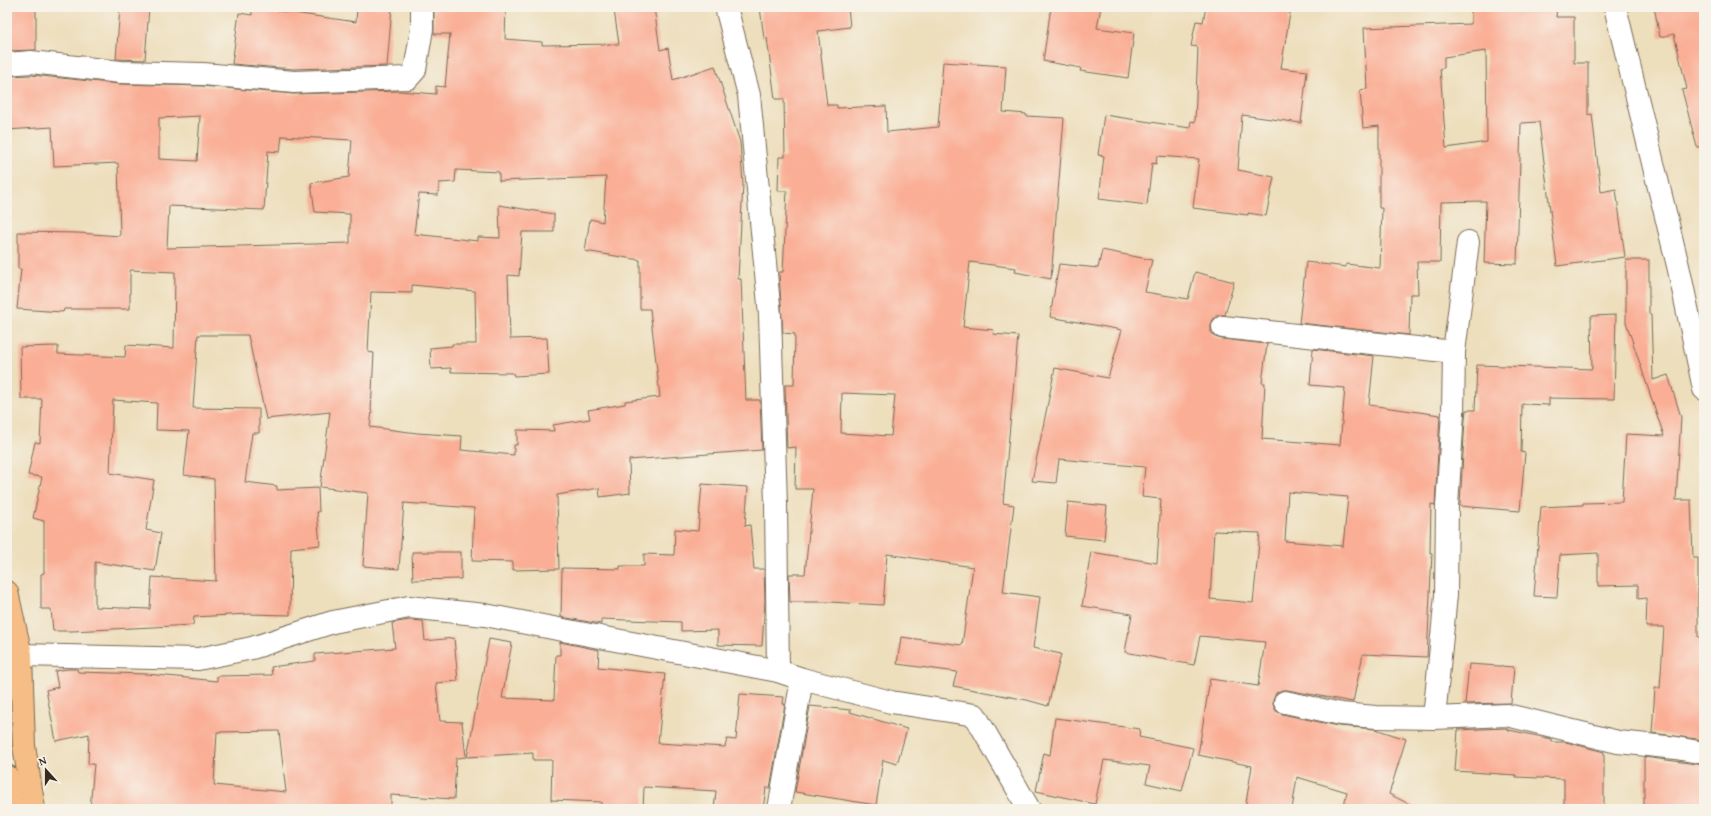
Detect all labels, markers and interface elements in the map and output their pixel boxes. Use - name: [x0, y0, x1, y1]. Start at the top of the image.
- north arrow: [26, 750, 66, 790]
- text: N: [36, 752, 49, 769]

